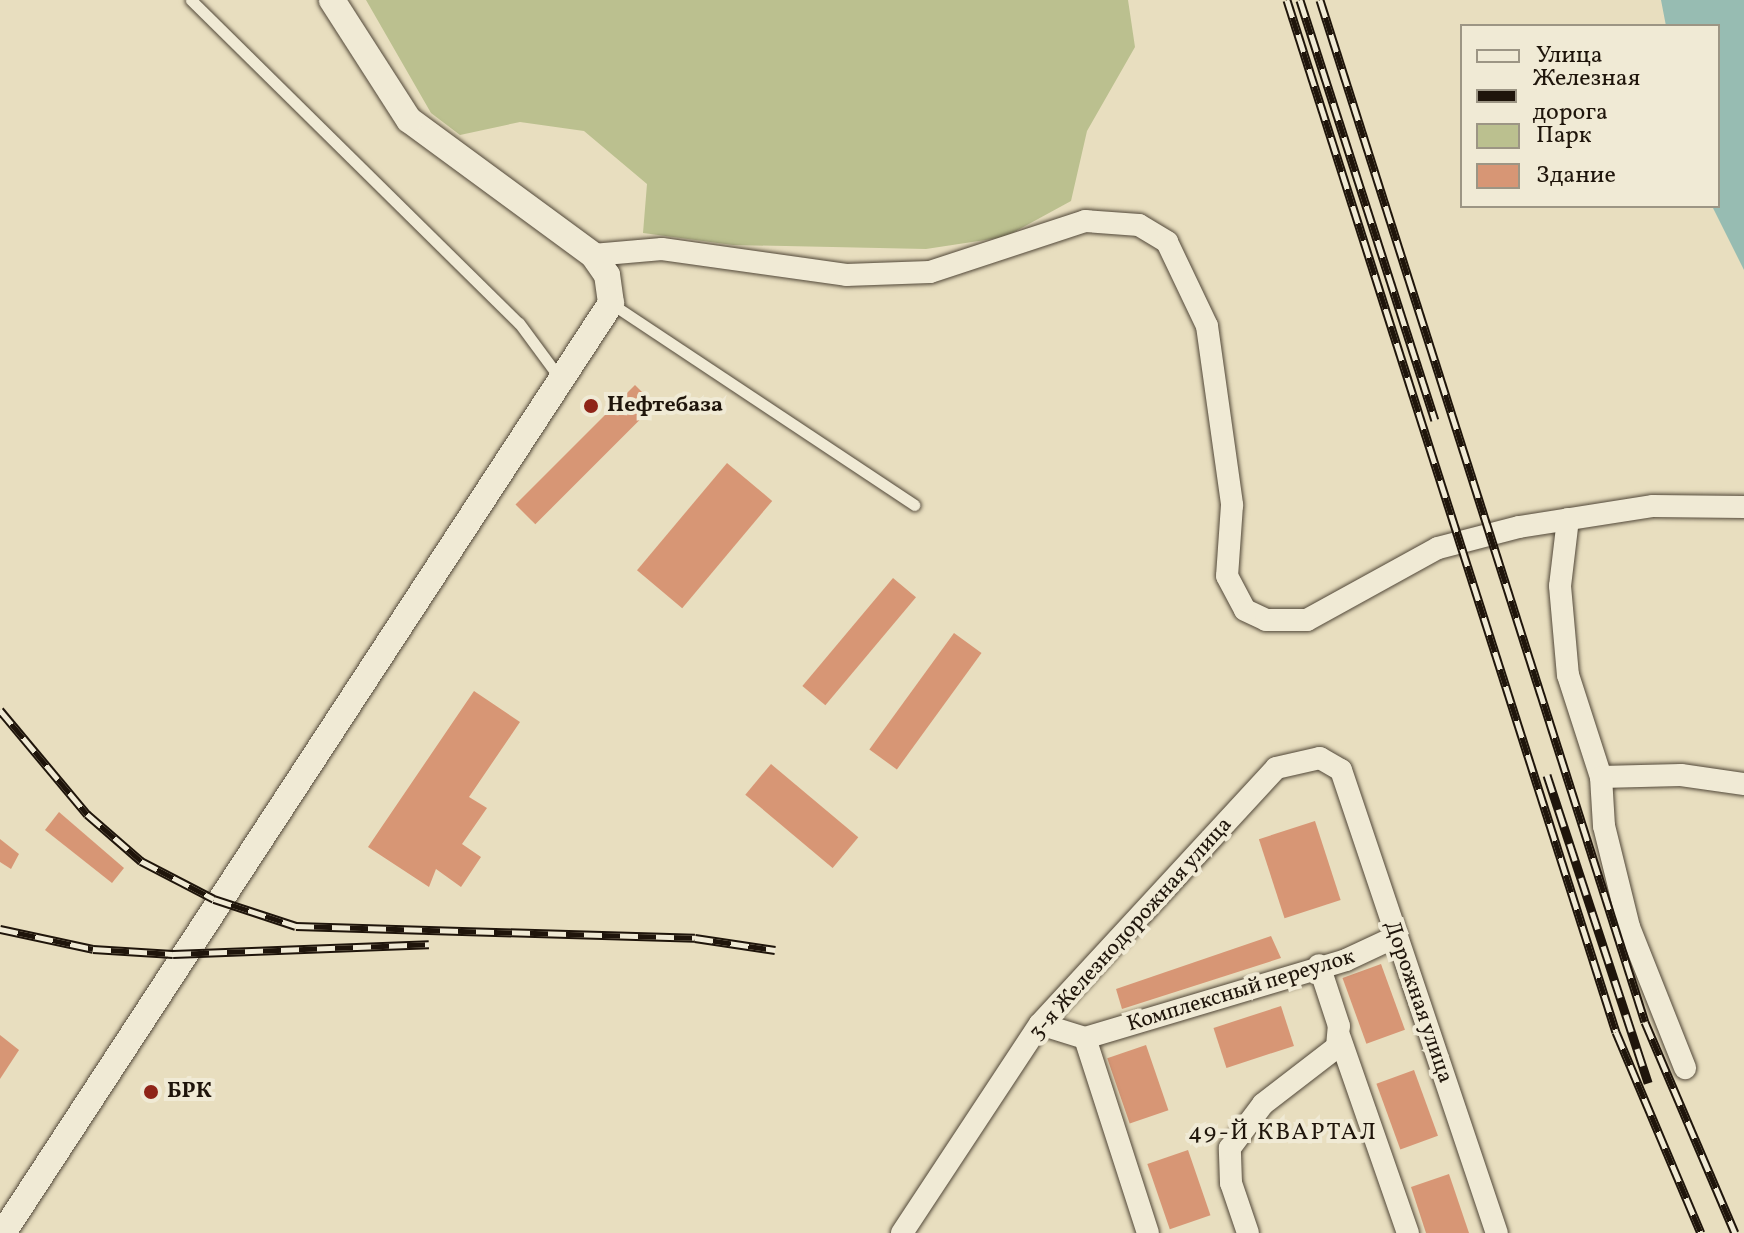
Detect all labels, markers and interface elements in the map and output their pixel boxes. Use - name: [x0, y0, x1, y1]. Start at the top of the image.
- legend: [1460, 24, 1720, 208]
- text: Улица: [1536, 39, 1603, 73]
- text: Железная дорога: [1533, 62, 1640, 130]
- text: Парк: [1536, 119, 1592, 153]
- text: Здание: [1536, 159, 1616, 193]
- place label: Нефтебаза: [607, 393, 723, 419]
- marker: Нефтебаза: [582, 397, 600, 415]
- street label: 3-я Железнодорожная улица: [1024, 812, 1238, 1046]
- street label: Дорожная улица: [1378, 917, 1458, 1087]
- street label: Комплексный переулок: [1124, 944, 1358, 1038]
- place label: БРК: [167, 1079, 212, 1105]
- marker: БРК: [142, 1083, 160, 1101]
- district label: 49-Й КВАРТАЛ: [1188, 1120, 1378, 1148]

